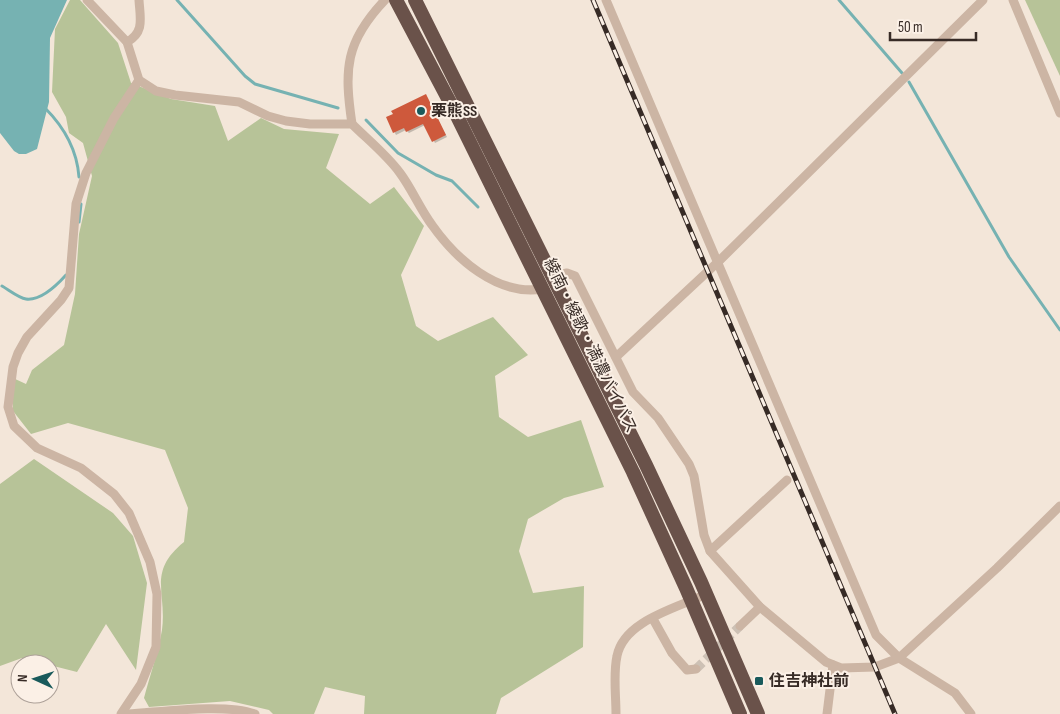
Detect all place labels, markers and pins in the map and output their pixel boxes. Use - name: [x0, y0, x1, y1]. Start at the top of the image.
- place label: 栗熊SS: [431, 101, 477, 121]
- marker: 栗熊SS: [415, 105, 427, 117]
- place label: 住吉神社前: [768, 671, 849, 691]
- marker: 住吉神社前: [753, 675, 765, 687]

